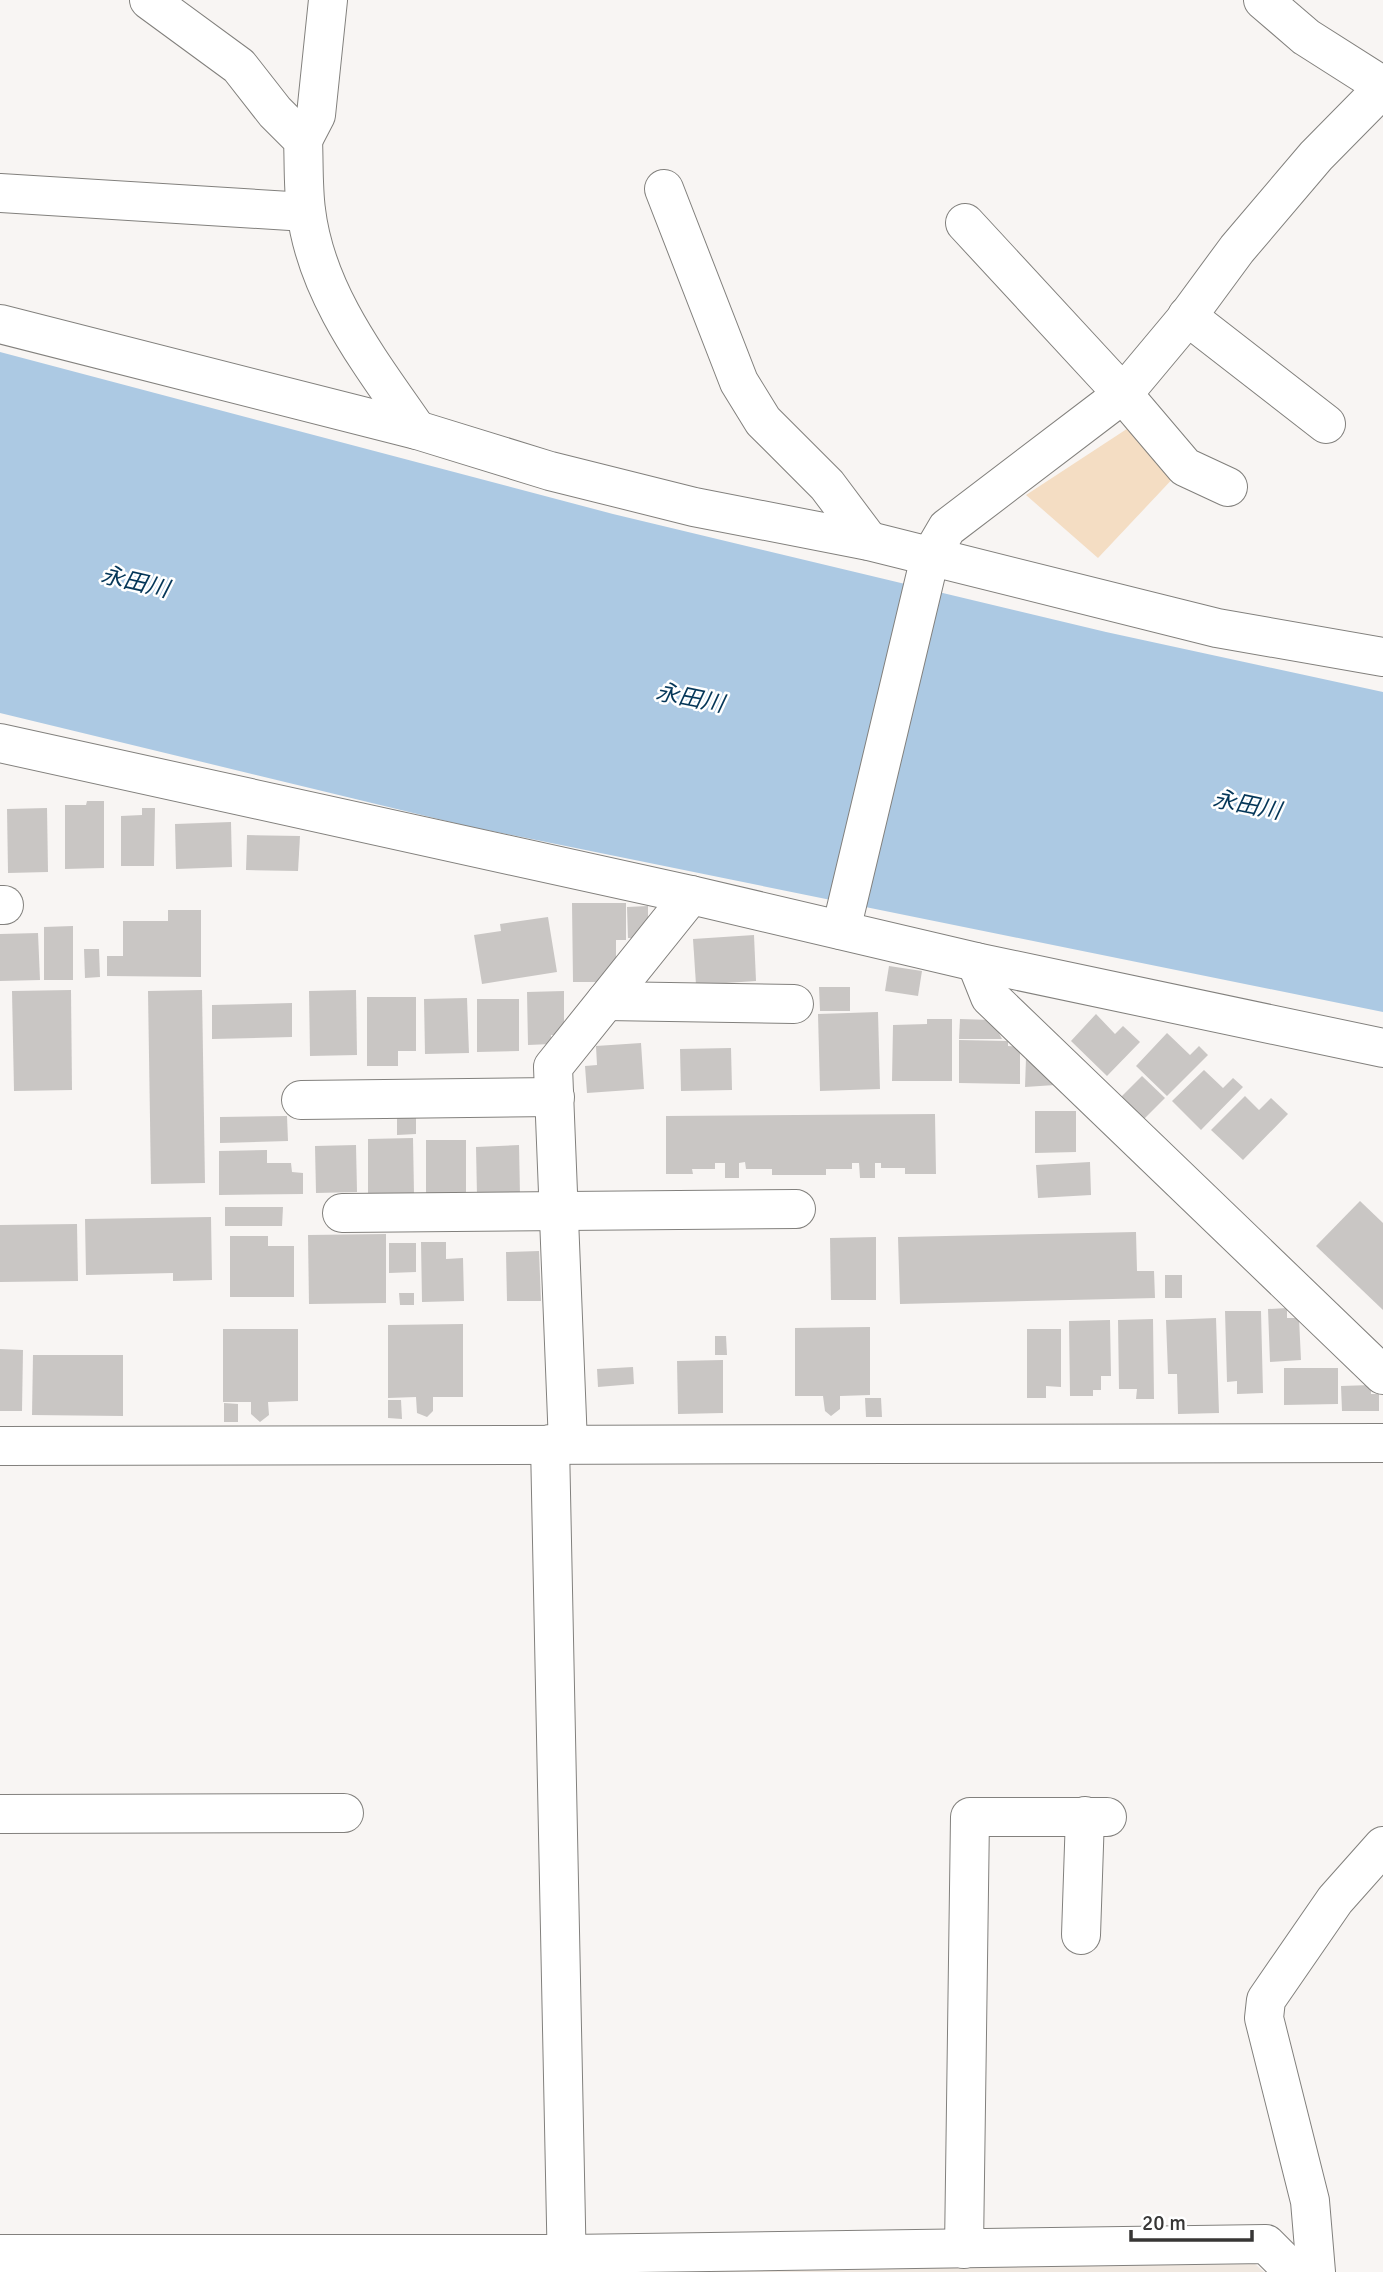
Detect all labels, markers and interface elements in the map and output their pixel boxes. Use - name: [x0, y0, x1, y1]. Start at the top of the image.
- water label: 永田川: [98, 560, 175, 605]
- water label: 永田川: [653, 677, 730, 719]
- water label: 永田川: [1210, 784, 1287, 826]
- scale bar: [1131, 2198, 1252, 2242]
- text: 20 m: [1142, 2210, 1186, 2236]

